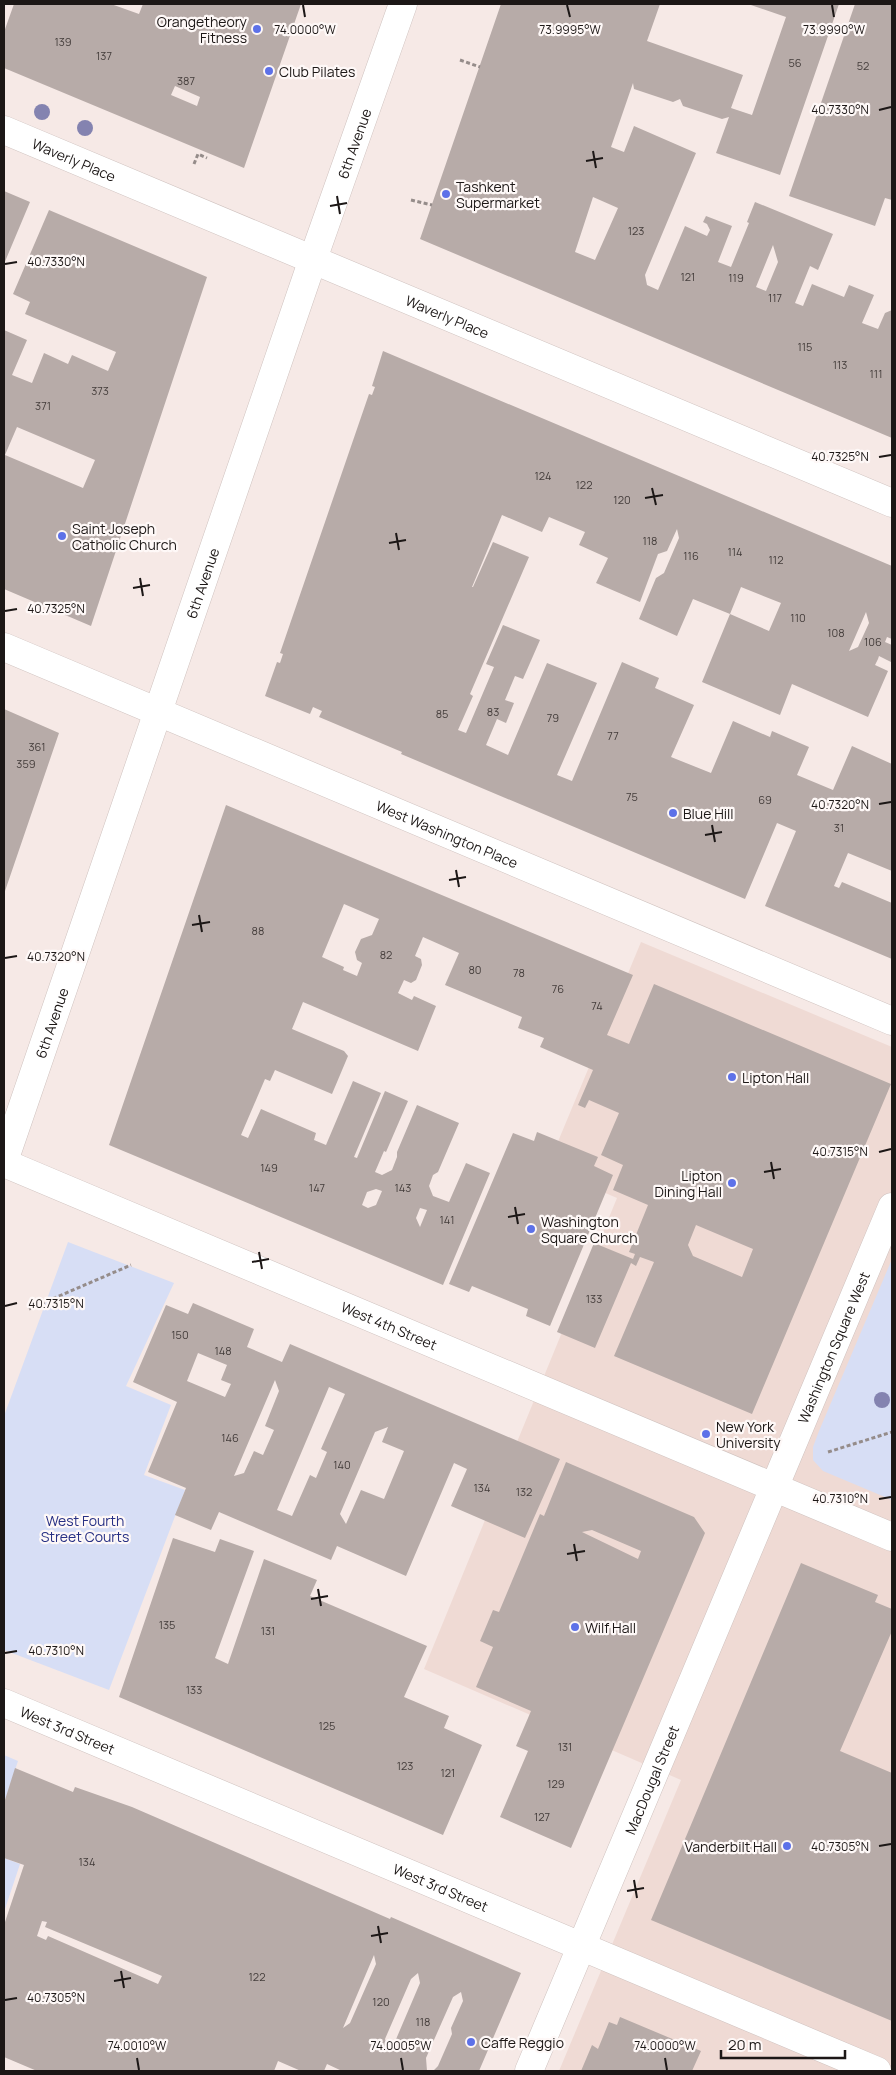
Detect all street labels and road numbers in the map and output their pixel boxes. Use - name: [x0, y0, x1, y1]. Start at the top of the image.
- street label: 6th Avenue: [333, 106, 375, 181]
- street label: Waverly Place: [29, 133, 119, 185]
- street label: Waverly Place: [403, 290, 492, 342]
- street label: 6th Avenue: [181, 545, 223, 621]
- street label: West Washington Place: [374, 795, 521, 872]
- street label: 6th Avenue: [30, 985, 72, 1061]
- street label: Washington Square West: [793, 1268, 874, 1426]
- street label: West 4th Street: [338, 1297, 440, 1354]
- street label: West 3rd Street: [17, 1701, 118, 1758]
- street label: MacDougal Street: [620, 1722, 683, 1837]
- street label: West 3rd Street: [390, 1859, 491, 1916]

